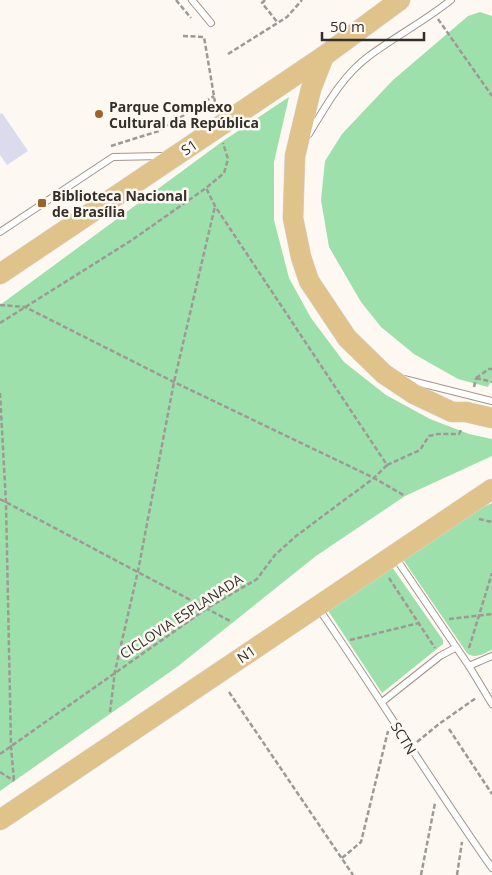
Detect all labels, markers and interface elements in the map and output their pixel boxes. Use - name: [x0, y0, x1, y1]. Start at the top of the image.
- scale bar: [322, 10, 424, 42]
- text: 50 m: [330, 16, 365, 36]
- place label: Parque Complexo Cultural da República: [109, 97, 259, 132]
- marker: Parque Complexo Cultural da República: [93, 108, 105, 120]
- street label: S1: [177, 135, 201, 159]
- place label: Biblioteca Nacional de Brasília: [52, 186, 187, 221]
- marker: Biblioteca Nacional de Brasília: [36, 197, 48, 209]
- street label: CICLOVIA ESPLANADA: [116, 569, 246, 663]
- street label: N1: [233, 641, 259, 667]
- street label: SCTN: [387, 718, 421, 758]

